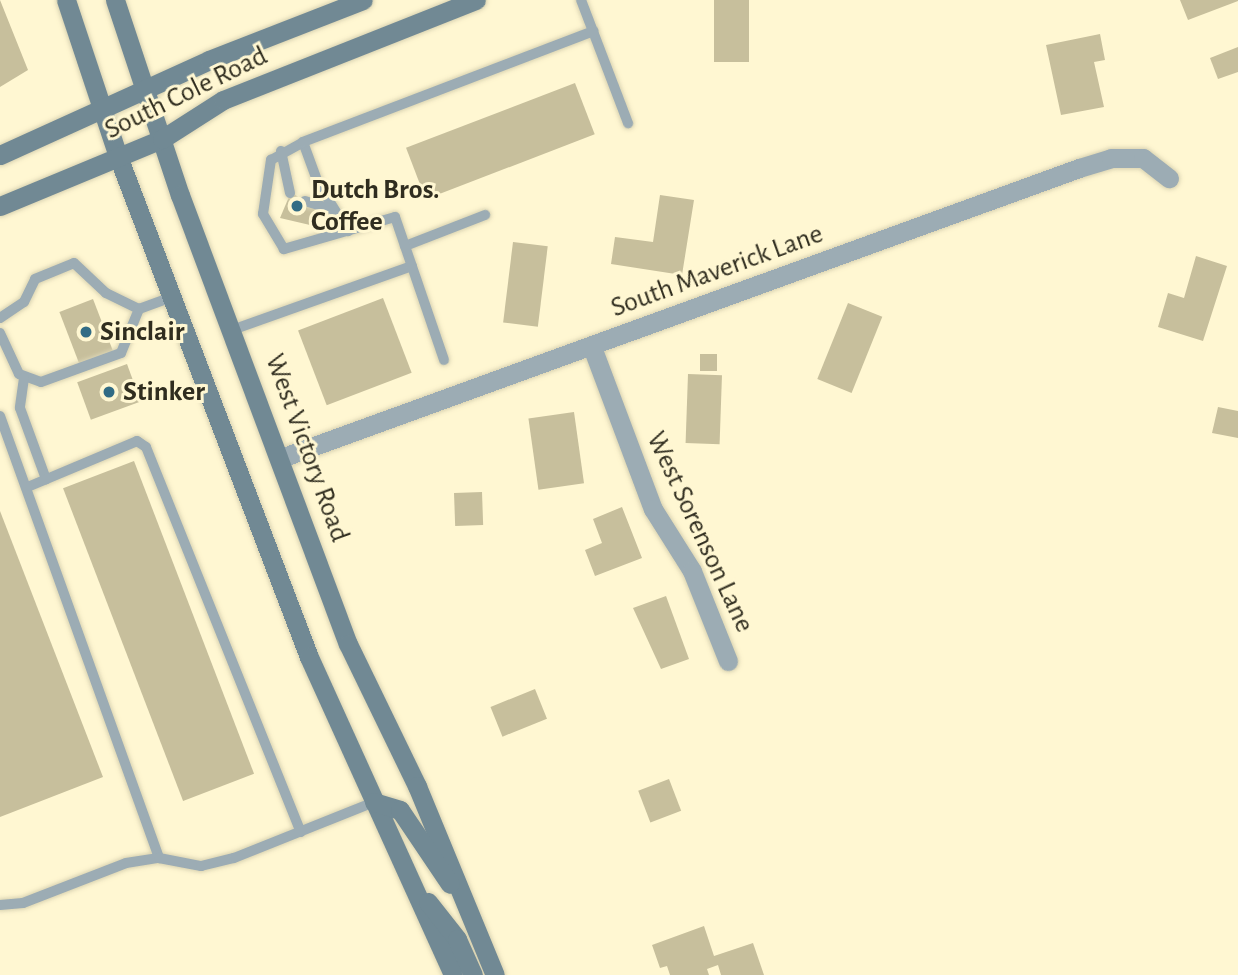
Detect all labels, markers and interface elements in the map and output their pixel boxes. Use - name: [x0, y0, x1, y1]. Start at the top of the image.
- street label: South Cole Road: [99, 39, 273, 147]
- place label: Dutch Bros. Coffee: [311, 173, 439, 239]
- marker: Dutch Bros. Coffee: [289, 198, 305, 214]
- street label: South Maverick Lane: [606, 217, 828, 325]
- place label: Sinclair: [100, 315, 185, 349]
- marker: Sinclair: [78, 324, 94, 340]
- street label: West Victory Road: [257, 349, 357, 547]
- place label: Stinker: [123, 375, 205, 409]
- marker: Stinker: [101, 384, 117, 400]
- street label: West Sorenson Lane: [639, 426, 761, 638]

